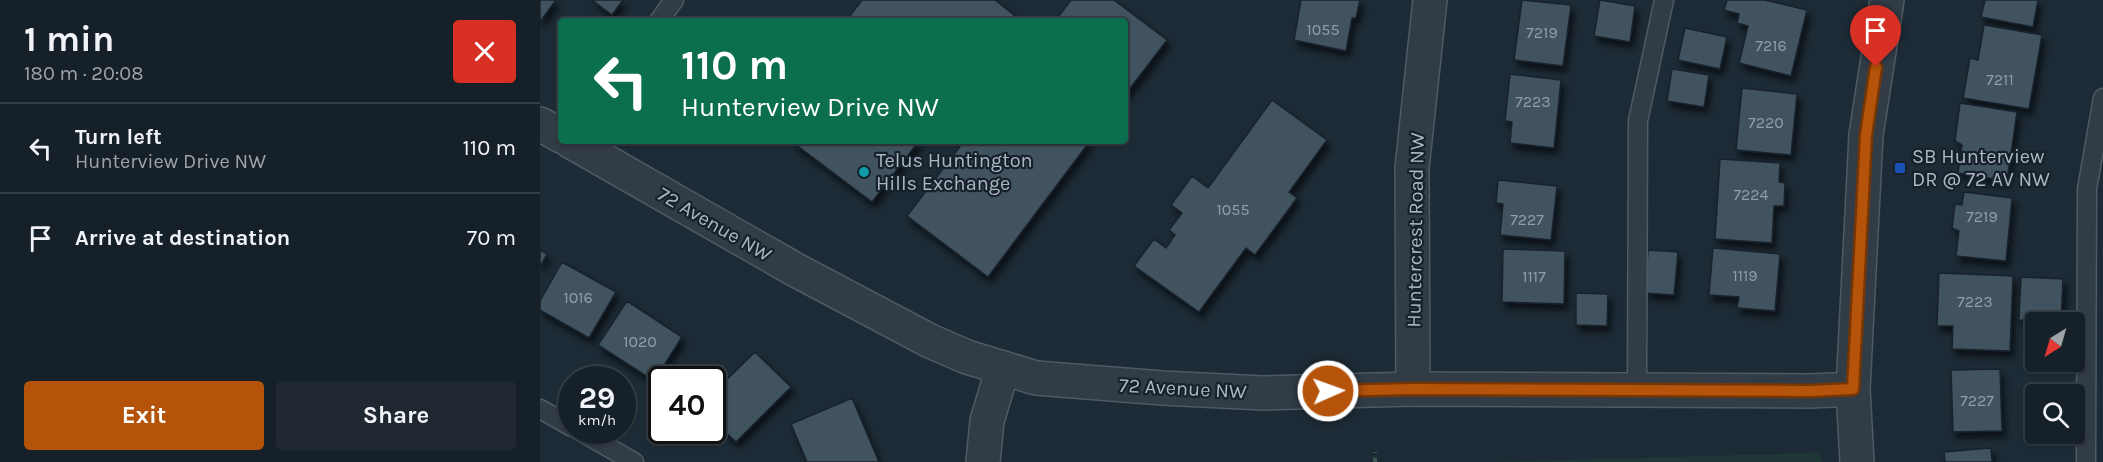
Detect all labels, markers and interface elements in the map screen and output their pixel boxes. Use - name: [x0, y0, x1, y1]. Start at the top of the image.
- pin: [1850, 5, 1901, 67]
- icon: arrive: [1859, 14, 1892, 47]
- text: 1 min: [24, 18, 114, 60]
- button: close: [453, 20, 516, 83]
- house number: 1055: [1307, 20, 1339, 39]
- house number: 7219: [1526, 23, 1558, 42]
- house number: 7216: [1755, 36, 1787, 55]
- text: 110 m: [681, 40, 788, 90]
- icon: left: [582, 42, 660, 120]
- text: 180 m · 20:08: [24, 62, 144, 85]
- house number: 7211: [1986, 70, 2014, 89]
- text: Hunterview Drive NW: [681, 91, 939, 123]
- house number: 7223: [1515, 92, 1551, 111]
- house number: 7220: [1748, 113, 1784, 132]
- text: Turn left: [75, 124, 162, 150]
- icon: left: [24, 132, 57, 165]
- street label: Huntercrest Road NW: [1402, 132, 1429, 328]
- text: 110 m: [463, 135, 516, 161]
- place label: SB Hunterview DR @ 72 AV NW: [1912, 145, 2050, 191]
- place label: Telus Huntington Hills Exchange: [876, 149, 1033, 195]
- text: Hunterview Drive NW: [75, 150, 266, 173]
- marker: SB Hunterview DR @ 72 AV NW: [1893, 161, 1907, 175]
- marker: Telus Huntington Hills Exchange: [857, 165, 871, 179]
- street label: 72 Avenue NW: [654, 183, 776, 266]
- house number: 7224: [1734, 185, 1769, 204]
- house number: 1055: [1217, 200, 1249, 219]
- house number: 7219: [1966, 207, 1998, 226]
- house number: 7227: [1510, 210, 1544, 229]
- icon: arrive: [24, 222, 57, 255]
- text: Arrive at destination: [75, 225, 290, 251]
- text: 70 m: [467, 225, 516, 251]
- house number: 1119: [1732, 266, 1758, 285]
- house number: 1117: [1522, 267, 1546, 286]
- house number: 1016: [563, 288, 593, 307]
- house number: 7223: [1957, 292, 1993, 311]
- north arrow: [2025, 312, 2085, 372]
- map controls: [2025, 312, 2085, 444]
- house number: 1020: [623, 332, 657, 351]
- position arrow: [1296, 359, 1360, 423]
- speed limit sign: 40: [648, 366, 726, 444]
- street label: 72 Avenue NW: [1119, 374, 1248, 403]
- text: 29: [579, 380, 615, 416]
- button: Exit: [24, 381, 264, 450]
- button: Share: [276, 381, 516, 450]
- button: search: [2025, 384, 2085, 444]
- house number: 7227: [1960, 391, 1994, 410]
- text: km/h: [578, 411, 616, 429]

